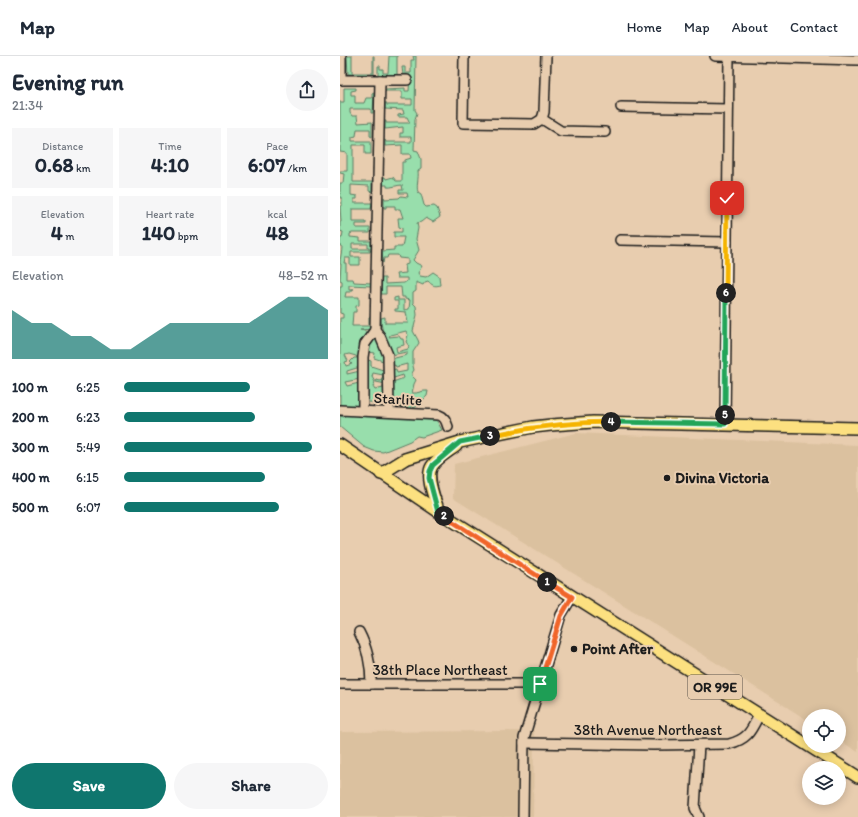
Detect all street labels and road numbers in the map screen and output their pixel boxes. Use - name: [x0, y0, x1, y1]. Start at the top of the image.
- street label: Starlite: [373, 389, 423, 409]
- street label: 38th Place Northeast: [372, 661, 508, 679]
- road number: OR 99E: [688, 675, 742, 699]
- street label: 38th Avenue Northeast: [574, 721, 723, 739]

